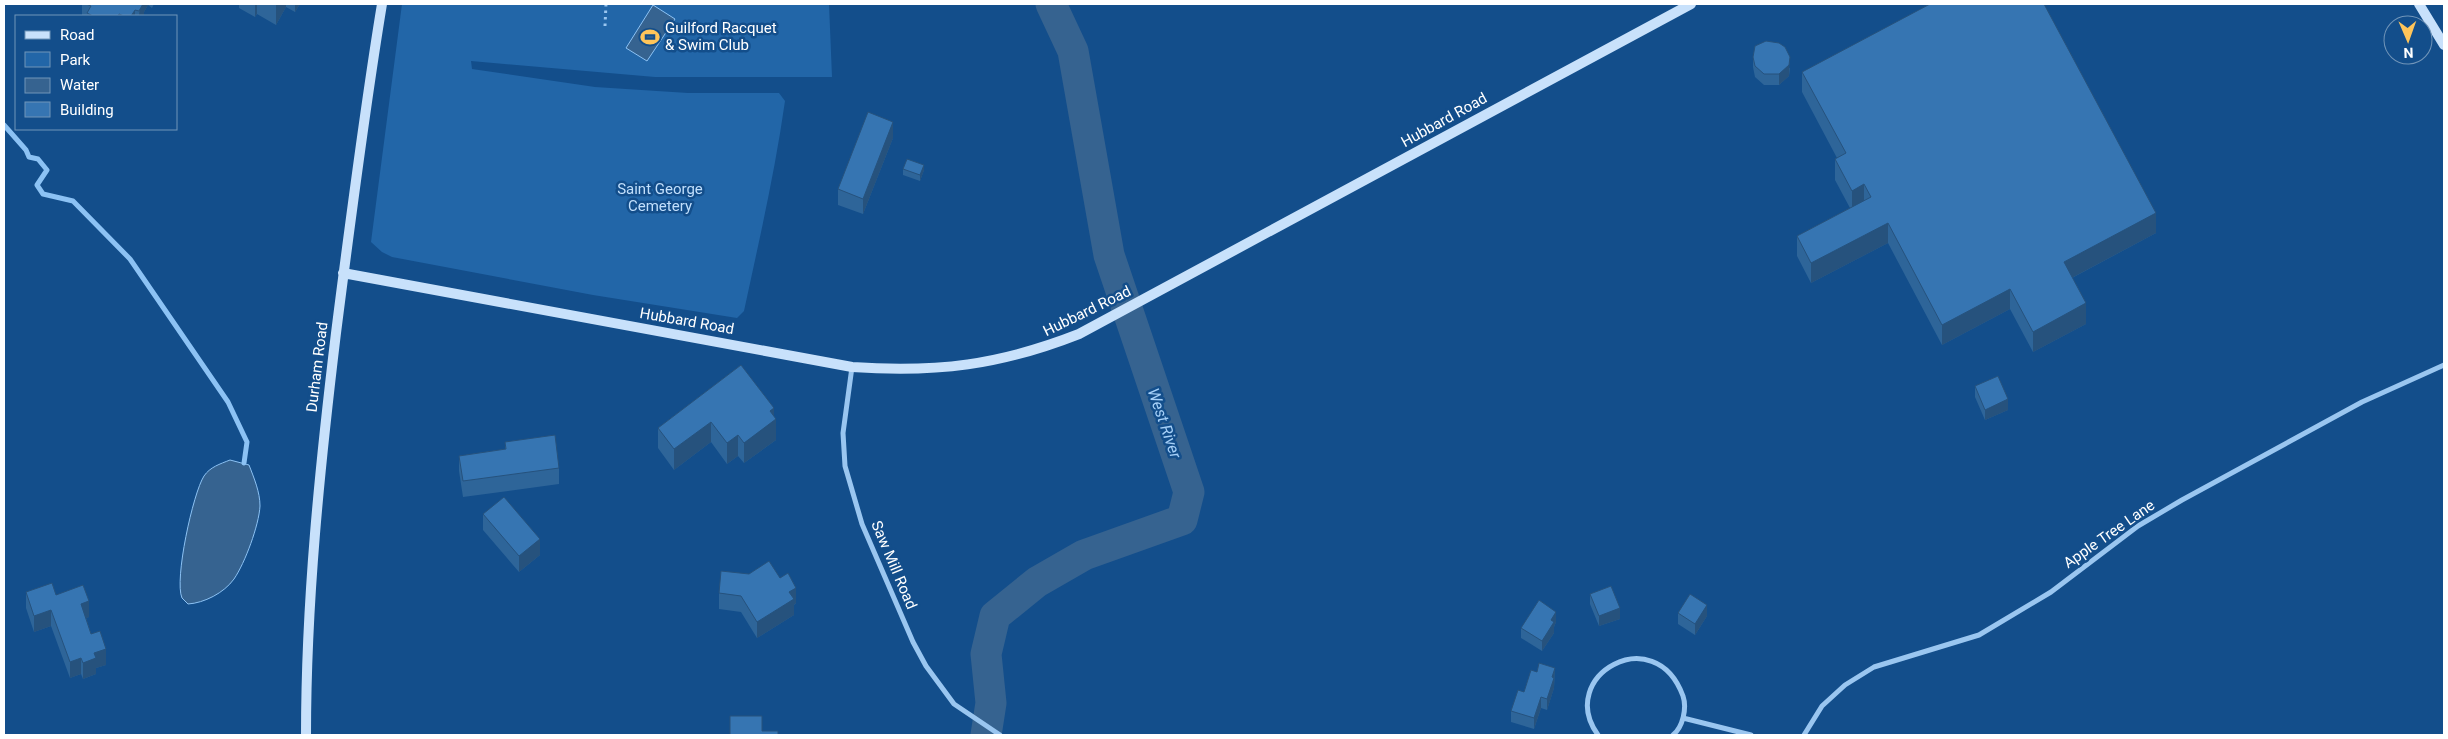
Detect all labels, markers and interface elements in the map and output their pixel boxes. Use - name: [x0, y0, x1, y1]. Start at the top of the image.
- legend: [15, 15, 178, 130]
- north arrow: [2383, 15, 2433, 65]
- place label: Guilford Racquet & Swim Club: [665, 19, 777, 54]
- text: Road: [60, 26, 94, 44]
- sports icon: Guilford Racquet & Swim Club: [639, 26, 661, 48]
- text: N: [2403, 45, 2414, 61]
- text: Park: [60, 51, 91, 69]
- text: Water: [60, 76, 99, 94]
- street label: Hubbard Road: [1398, 89, 1490, 151]
- text: Building: [60, 101, 114, 119]
- park label: Saint George Cemetery: [617, 180, 703, 215]
- street label: Hubbard Road: [1040, 282, 1134, 340]
- street label: Hubbard Road: [638, 304, 736, 338]
- street label: Durham Road: [303, 321, 331, 413]
- water label: West River: [1144, 386, 1186, 461]
- street label: Apple Tree Lane: [2060, 496, 2158, 572]
- street label: Saw Mill Road: [867, 518, 921, 612]

